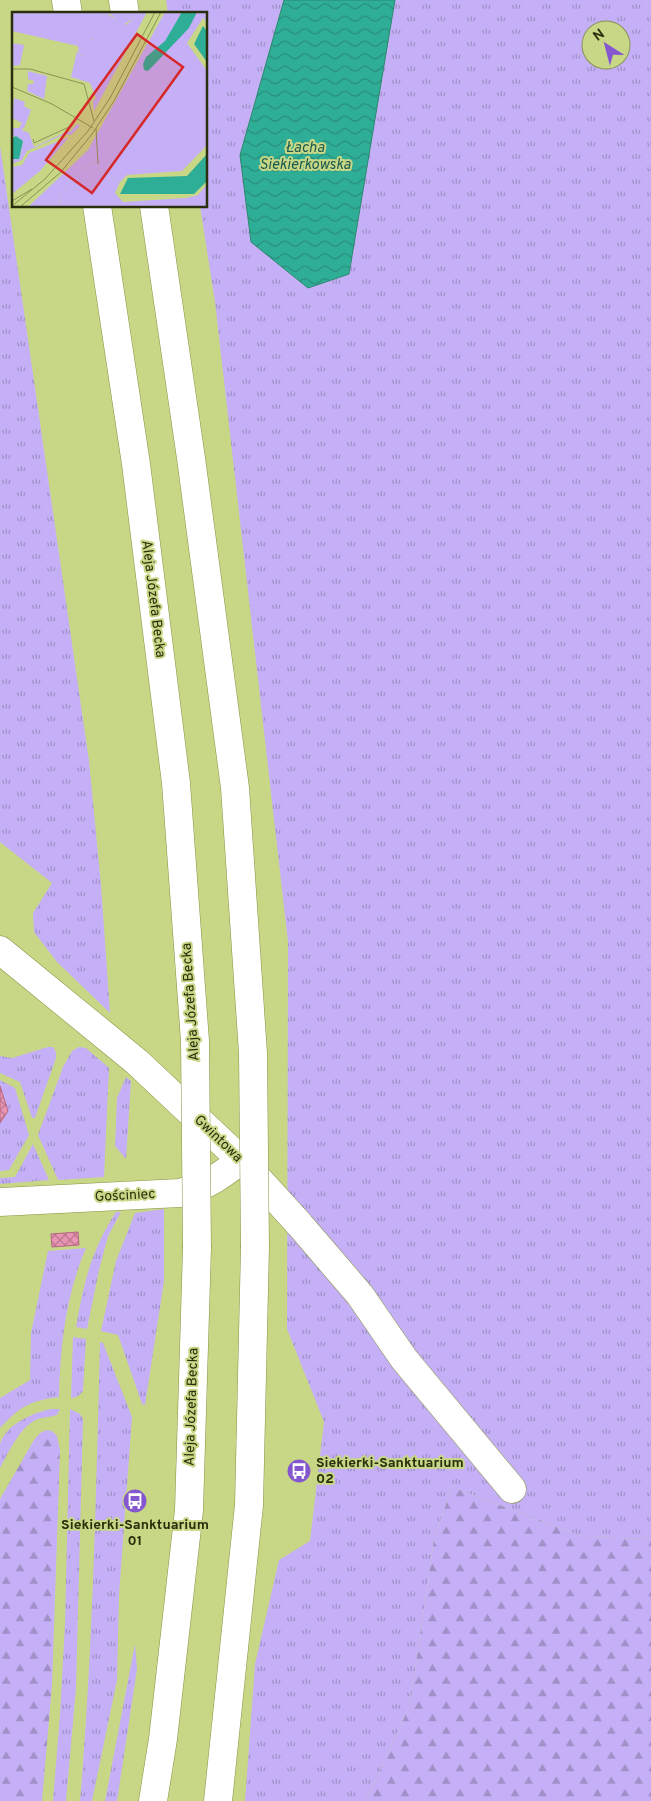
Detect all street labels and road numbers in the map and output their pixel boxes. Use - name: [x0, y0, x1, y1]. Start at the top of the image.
- street label: Aleja Józefa Becka: [137, 539, 169, 659]
- street label: Aleja Józefa Becka: [178, 942, 204, 1062]
- street label: Gwintowa: [190, 1112, 246, 1166]
- street label: Gościniec: [94, 1186, 156, 1206]
- street label: Aleja Józefa Becka: [181, 1348, 203, 1466]

